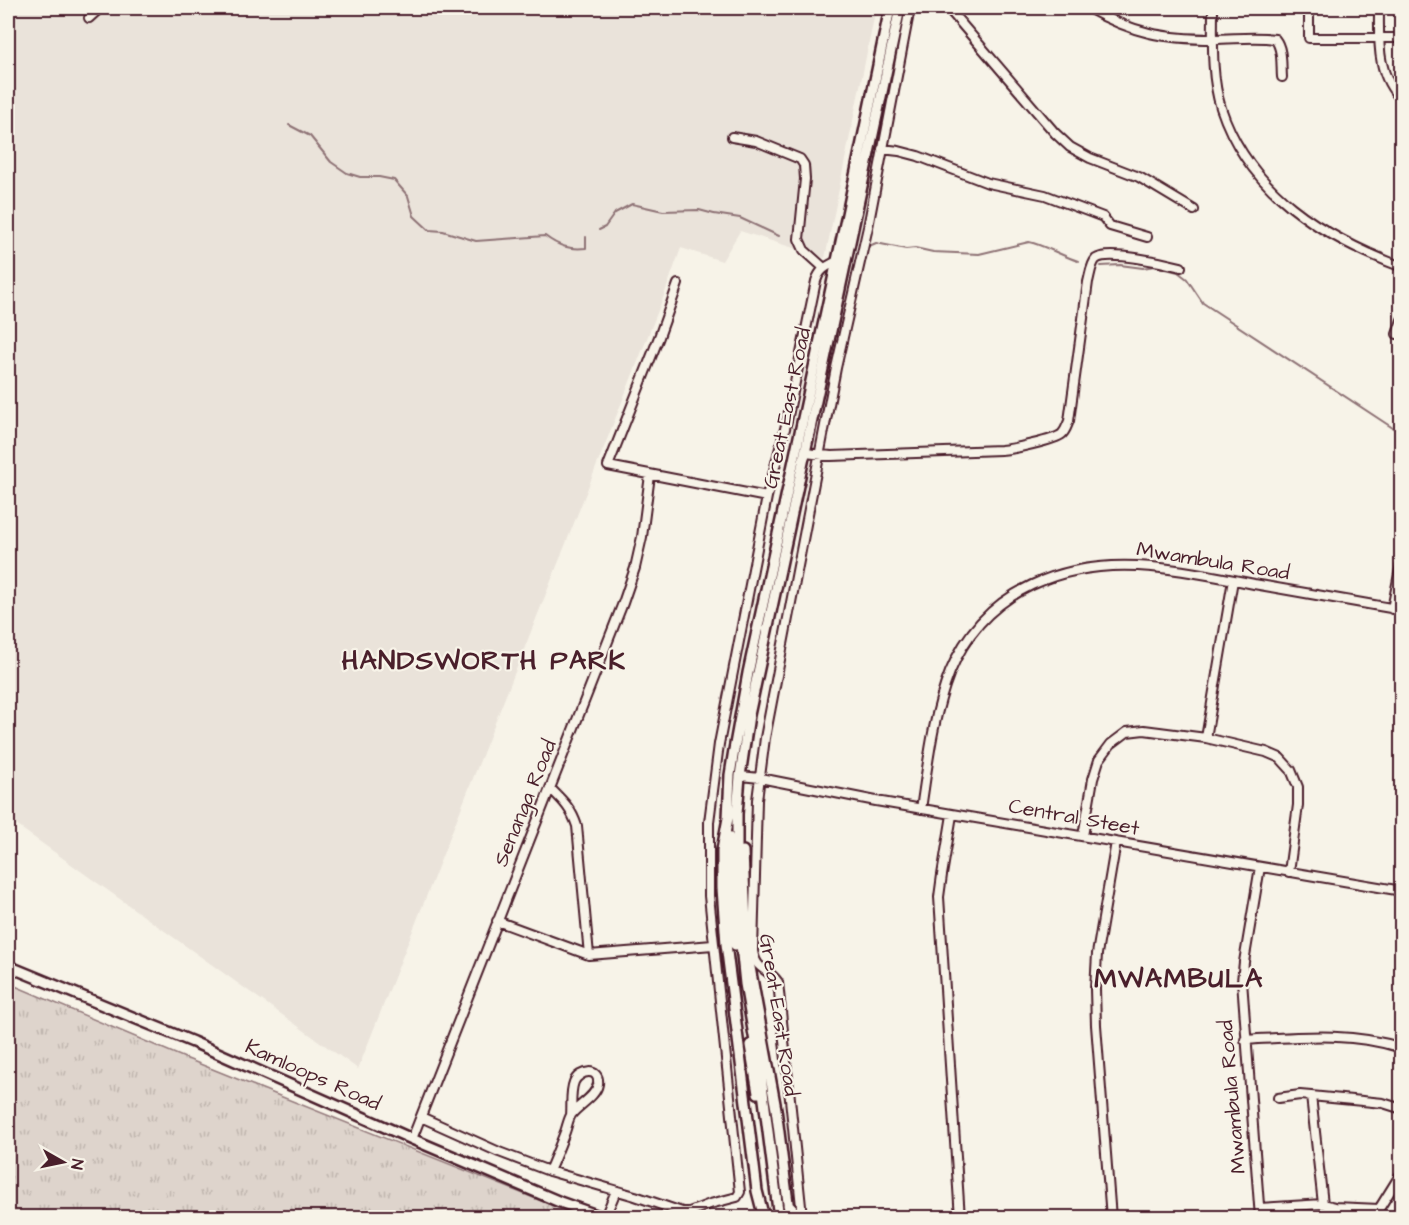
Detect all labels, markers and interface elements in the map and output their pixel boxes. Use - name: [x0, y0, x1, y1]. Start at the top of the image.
- street label: Great East Road: [756, 325, 818, 491]
- street label: Mwambula Road: [1134, 535, 1292, 587]
- district label: HANDSWORTH PARK: [342, 642, 626, 680]
- street label: Senanga Road: [486, 735, 566, 872]
- street label: Central Steet: [1006, 791, 1142, 843]
- street label: Great East Road: [752, 932, 806, 1098]
- district label: MWAMBULA: [1094, 960, 1264, 998]
- street label: Mwambula Road: [1211, 1019, 1253, 1175]
- street label: Kamloops Road: [240, 1032, 386, 1119]
- north arrow: [33, 1132, 93, 1192]
- text: N: [65, 1158, 88, 1171]

